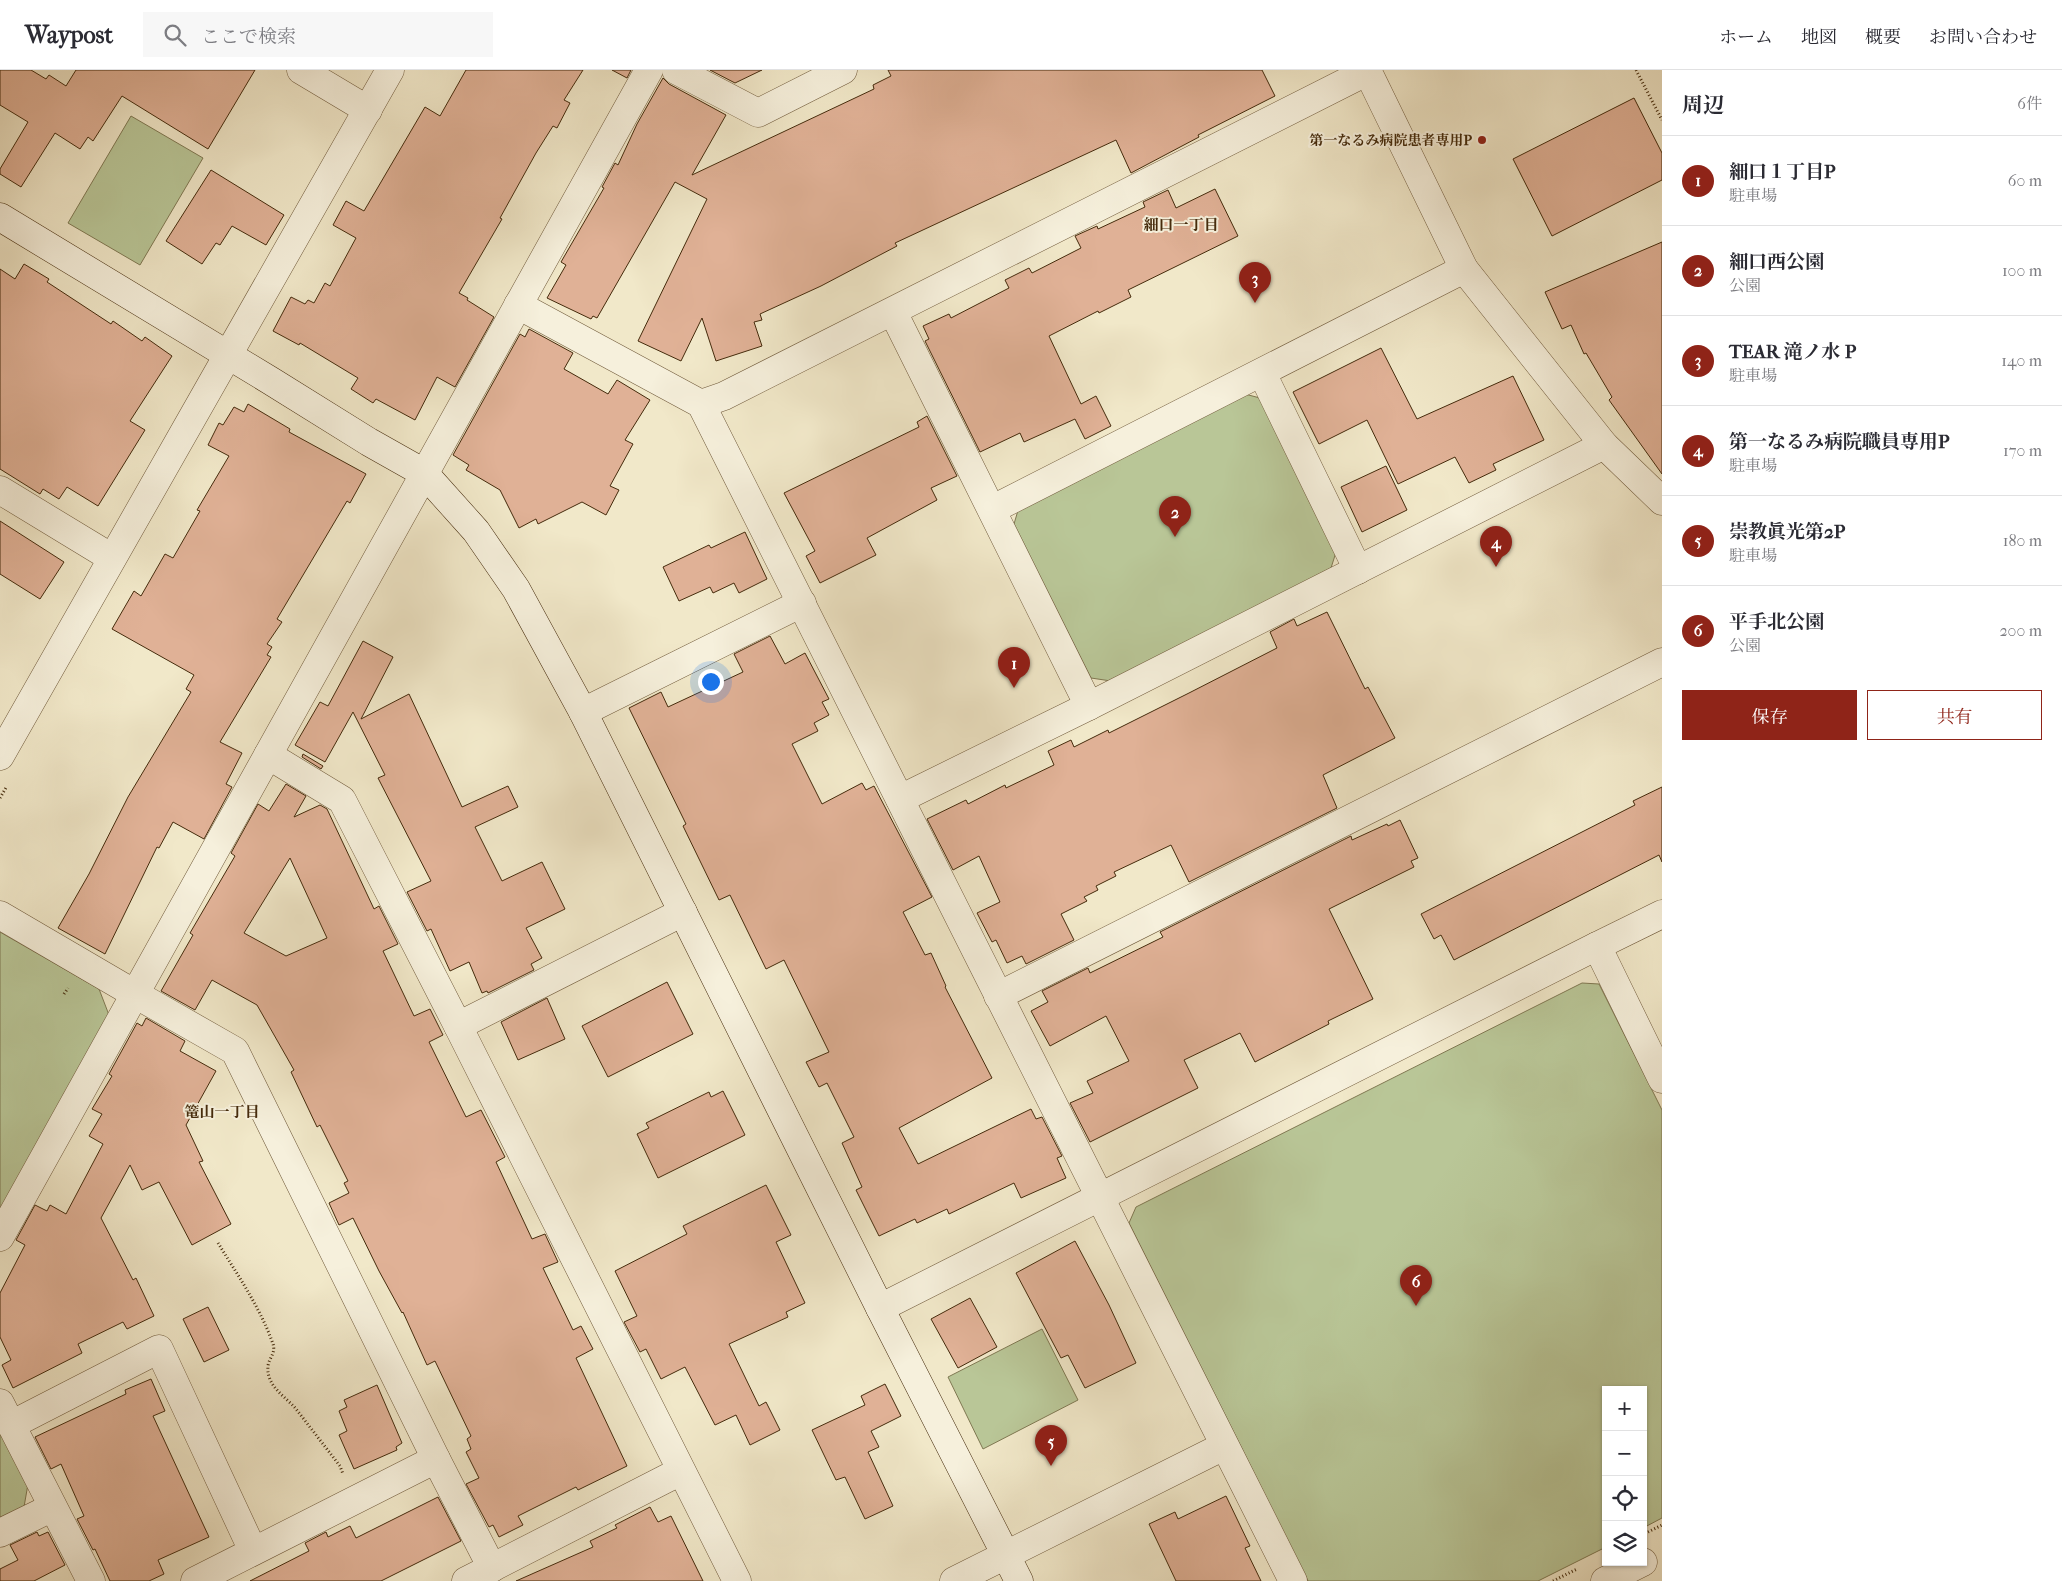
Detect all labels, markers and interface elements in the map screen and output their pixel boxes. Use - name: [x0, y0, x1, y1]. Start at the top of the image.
- search box: [143, 12, 493, 57]
- text: Waypost: [25, 21, 113, 49]
- icon: search: [161, 21, 189, 49]
- text: ここで検索: [201, 26, 296, 48]
- text: ホーム: [1719, 27, 1773, 48]
- text: 地図: [1801, 27, 1837, 48]
- text: 概要: [1865, 27, 1901, 48]
- text: お問い合わせ: [1929, 27, 2037, 48]
- text: 周辺: [1682, 93, 1724, 117]
- text: 6件: [2017, 94, 2042, 113]
- place label: 第一なるみ病院患者専用P: [1310, 132, 1473, 149]
- marker: 第一なるみ病院患者専用P: [1476, 134, 1488, 146]
- text: 細口１丁目P: [1729, 161, 1835, 183]
- text: 1: [1695, 171, 1701, 190]
- text: 60 m: [2008, 171, 2042, 190]
- text: 駐車場: [1729, 186, 1777, 205]
- district label: 細口一丁目: [1143, 216, 1219, 234]
- text: 細口西公園: [1729, 251, 1824, 273]
- text: 2: [1694, 261, 1702, 280]
- text: 100 m: [2002, 261, 2042, 280]
- pin: 3: [1239, 262, 1271, 303]
- text: 公園: [1729, 276, 1761, 295]
- text: TEAR 滝ノ水 P: [1729, 341, 1856, 363]
- text: 3: [1695, 351, 1701, 370]
- text: 140 m: [2001, 351, 2042, 370]
- text: 駐車場: [1729, 366, 1777, 385]
- text: 第一なるみ病院職員専用P: [1729, 431, 1949, 453]
- text: 4: [1693, 441, 1703, 460]
- text: 170 m: [2003, 441, 2042, 460]
- text: 駐車場: [1729, 456, 1777, 475]
- pin: 2: [1159, 496, 1191, 537]
- text: 崇教眞光第2P: [1729, 521, 1845, 543]
- pin: 4: [1480, 526, 1512, 567]
- text: 5: [1695, 531, 1701, 550]
- text: 180 m: [2003, 531, 2042, 550]
- text: 駐車場: [1729, 546, 1777, 565]
- text: 平手北公園: [1729, 611, 1824, 633]
- text: 6: [1694, 621, 1702, 640]
- text: 200 m: [1999, 621, 2042, 640]
- text: 公園: [1729, 636, 1761, 655]
- pin: 1: [998, 647, 1030, 688]
- your location: [698, 669, 724, 695]
- button: 保存: [1682, 690, 1857, 740]
- button: 共有: [1867, 690, 2042, 740]
- district label: 篭山一丁目: [184, 1103, 260, 1121]
- pin: 6: [1400, 1265, 1432, 1306]
- map controls: [1602, 1386, 1647, 1566]
- button: +: [1602, 1386, 1647, 1431]
- pin: 5: [1035, 1425, 1067, 1466]
- button: −: [1602, 1431, 1647, 1476]
- button: locate: [1602, 1476, 1647, 1521]
- button: layers: [1602, 1521, 1647, 1566]

